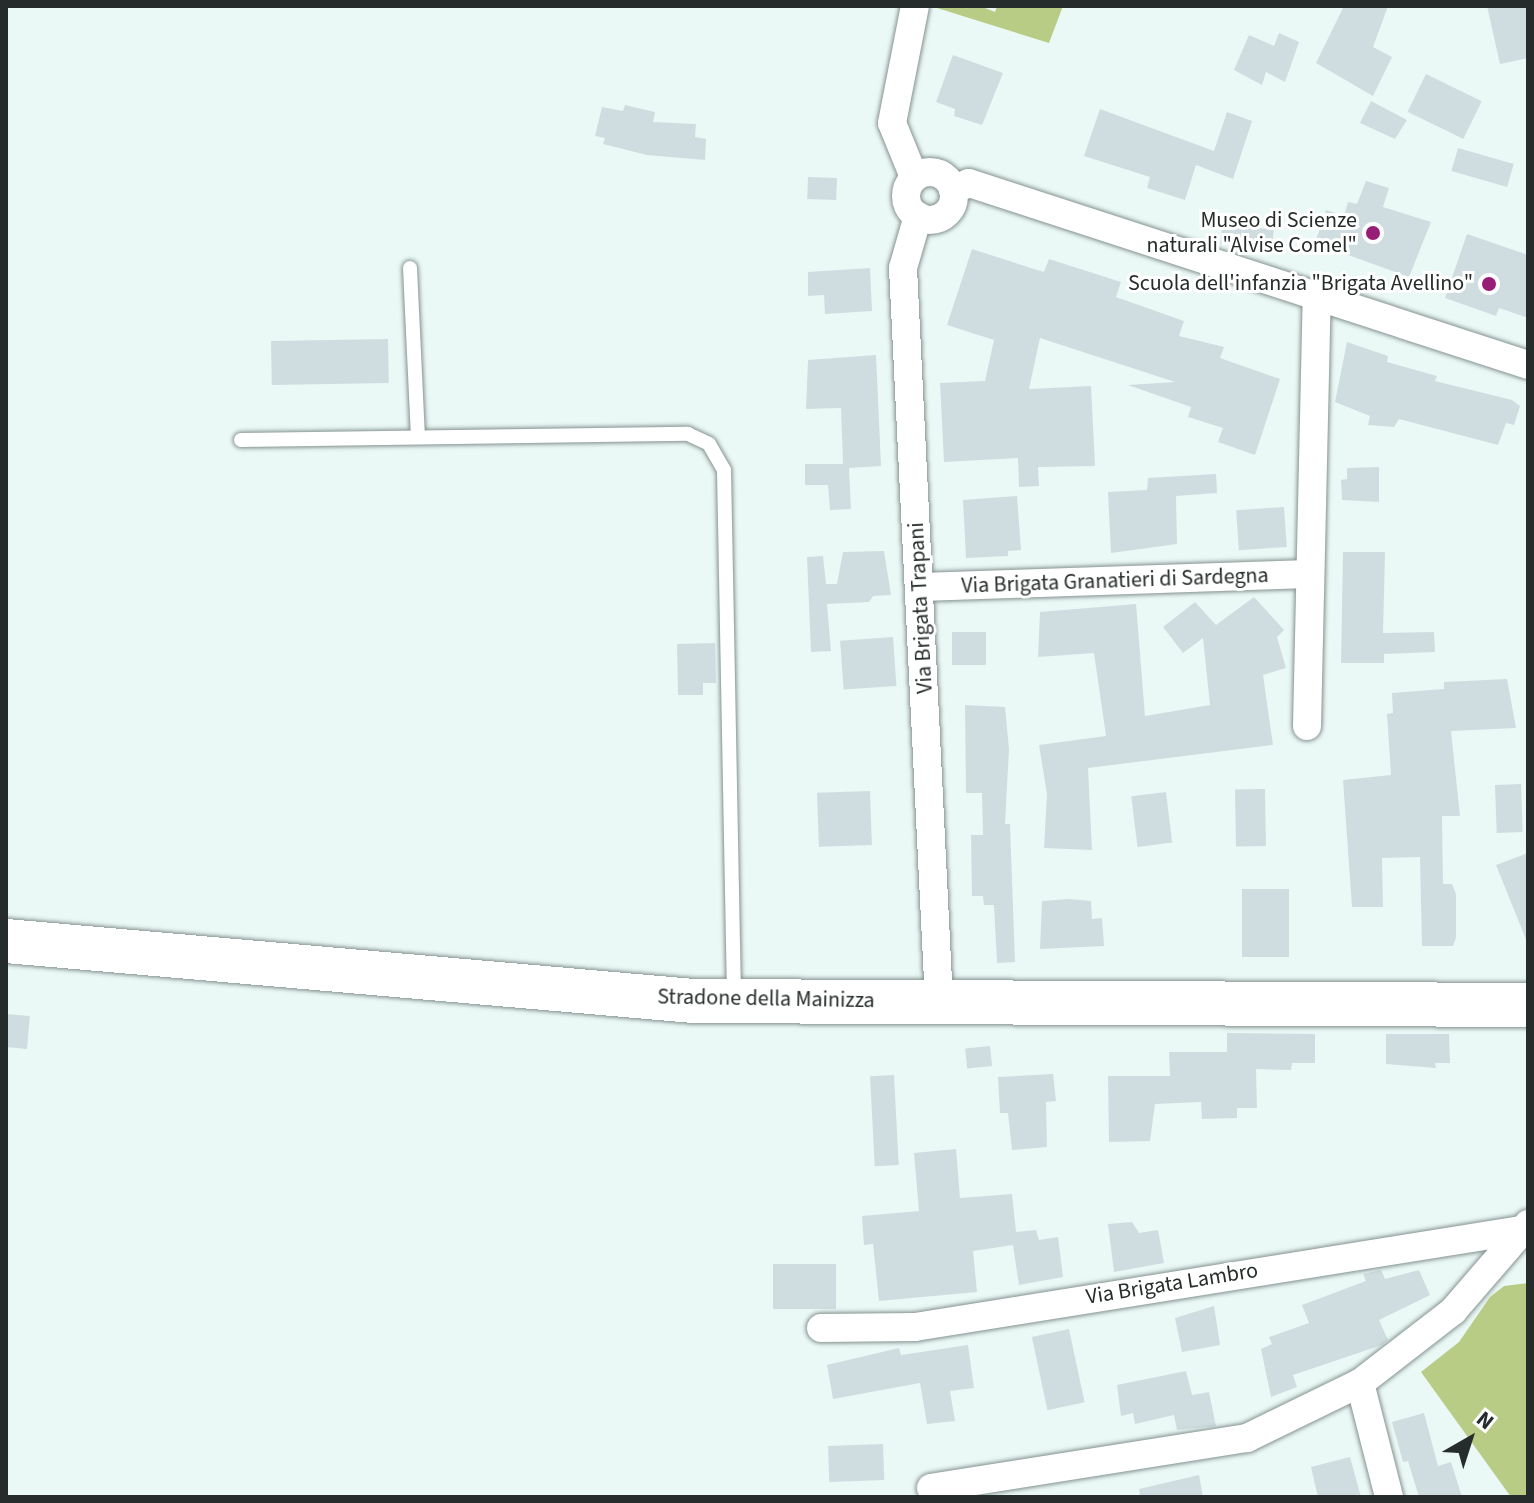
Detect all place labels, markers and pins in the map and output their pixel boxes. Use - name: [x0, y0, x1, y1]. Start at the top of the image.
- place label: Museo di Scienze naturali "Alvise Comel": [1147, 207, 1357, 258]
- marker: Museo di Scienze naturali "Alvise Comel": [1364, 224, 1382, 242]
- place label: Scuola dell'infanzia "Brigata Avellino": [1128, 271, 1473, 297]
- marker: Scuola dell'infanzia "Brigata Avellino": [1480, 275, 1498, 293]

